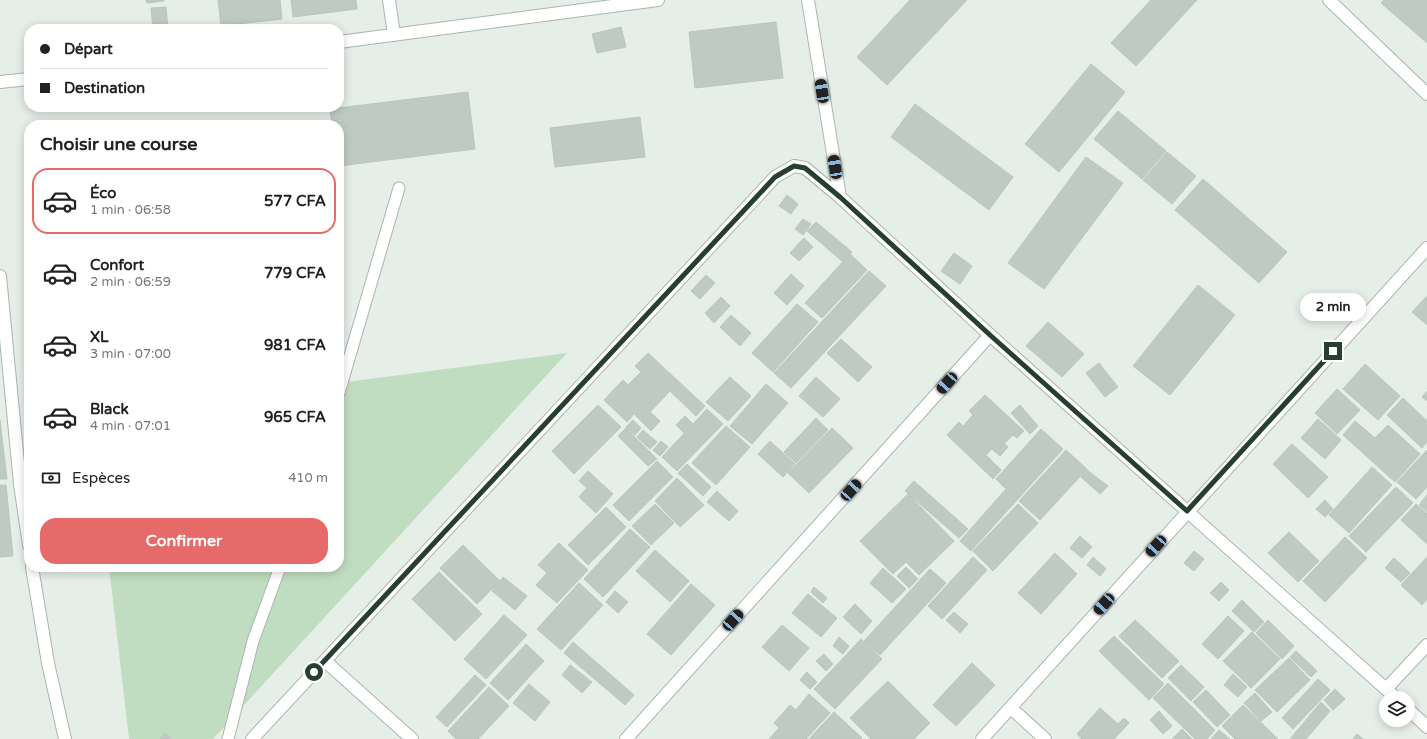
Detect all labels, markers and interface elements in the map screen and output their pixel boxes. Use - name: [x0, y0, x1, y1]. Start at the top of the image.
- text: Départ: [64, 40, 113, 58]
- car: [814, 78, 830, 104]
- text: Destination: [64, 79, 145, 97]
- text: Choisir une course: [40, 133, 198, 155]
- car: [827, 154, 843, 180]
- icon: car: [42, 183, 78, 219]
- text: Éco: [90, 184, 116, 202]
- text: 577 CFA: [264, 192, 326, 210]
- text: 1 min · 06:58: [90, 202, 171, 218]
- icon: car: [42, 255, 78, 291]
- text: Confort: [90, 256, 144, 274]
- text: 779 CFA: [264, 264, 326, 282]
- text: 2 min · 06:59: [90, 274, 171, 290]
- callout: 2 min: [1300, 293, 1366, 321]
- text: 2 min: [1316, 299, 1350, 315]
- icon: car: [42, 327, 78, 363]
- text: XL: [90, 328, 109, 346]
- text: 981 CFA: [264, 336, 326, 354]
- route end: [1324, 342, 1342, 360]
- text: 3 min · 07:00: [90, 346, 171, 362]
- car: [935, 370, 959, 396]
- icon: car: [42, 399, 78, 435]
- text: Black: [90, 400, 129, 418]
- text: 965 CFA: [264, 408, 326, 426]
- text: 4 min · 07:01: [90, 418, 171, 434]
- icon: cash: [40, 467, 62, 489]
- text: Espèces: [72, 469, 130, 487]
- text: 410 m: [288, 470, 328, 486]
- car: [839, 477, 863, 503]
- button: Confirmer: [40, 518, 328, 564]
- car: [1144, 533, 1168, 559]
- car: [1092, 591, 1116, 617]
- car: [721, 607, 745, 633]
- route start: [305, 663, 323, 681]
- map controls: [1379, 691, 1415, 727]
- button: layers: [1379, 691, 1415, 727]

